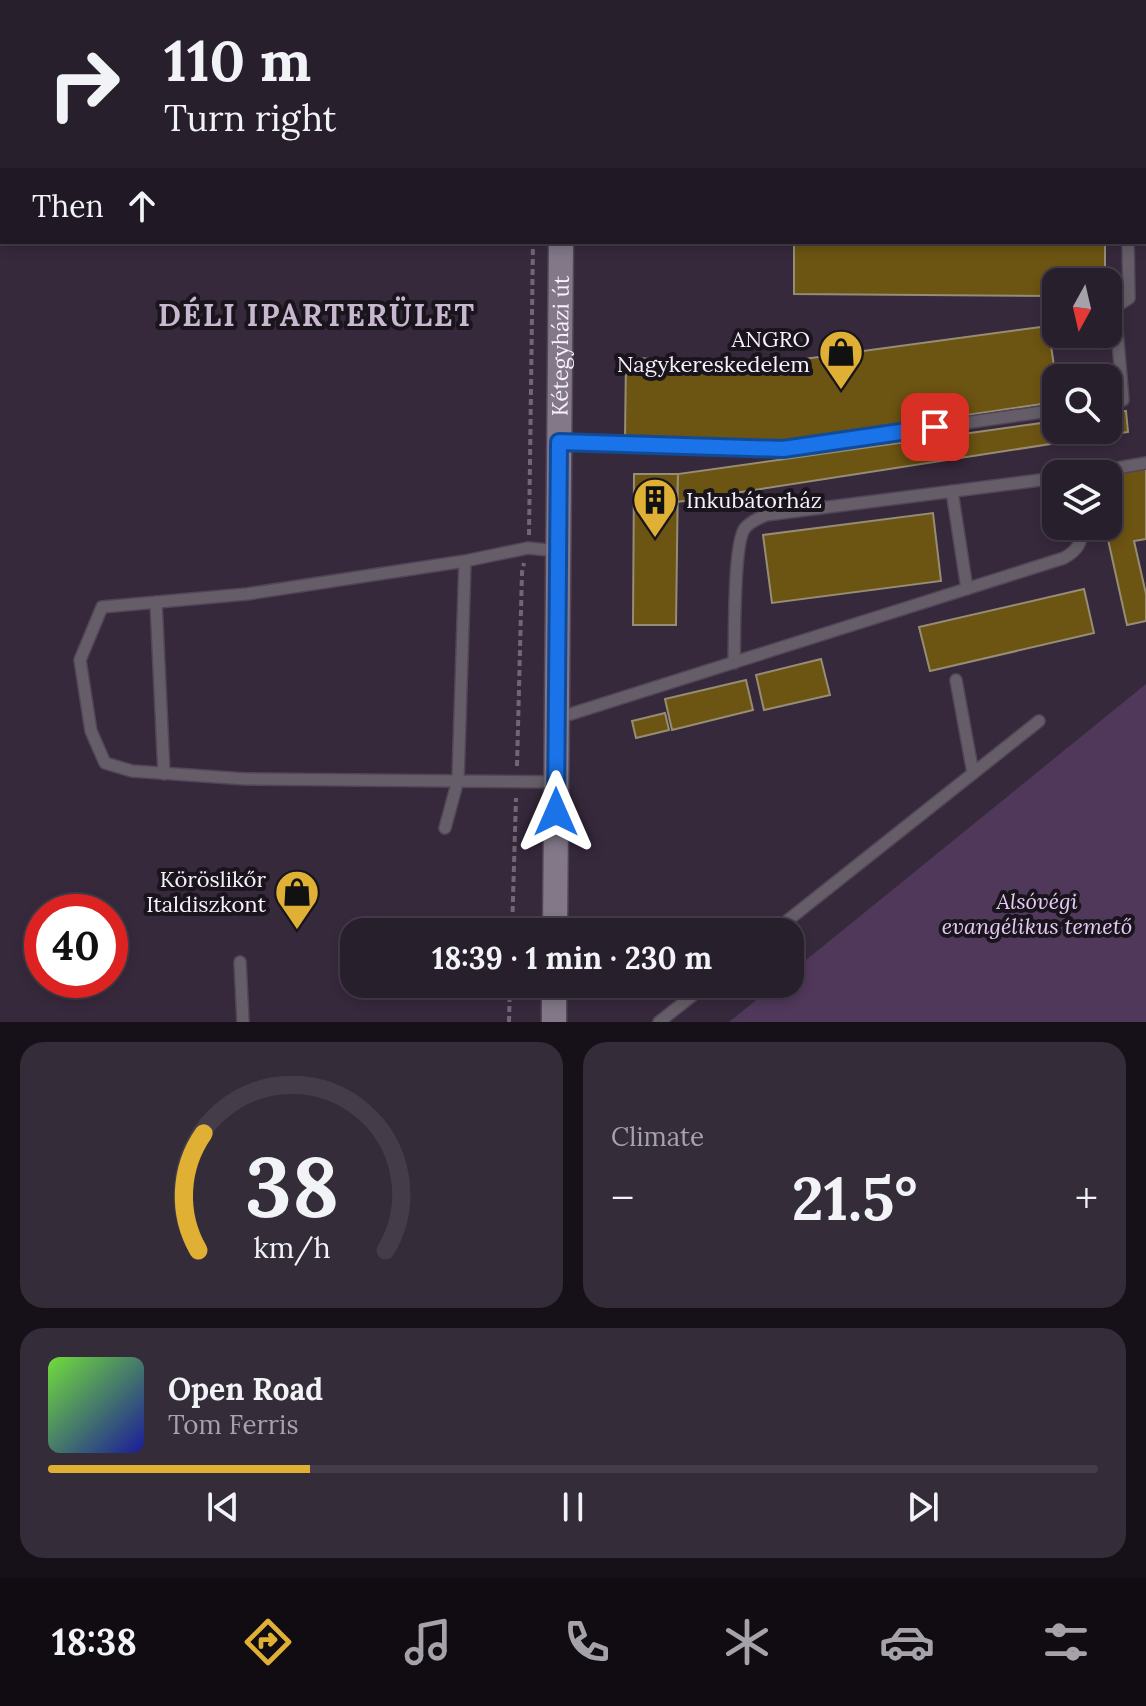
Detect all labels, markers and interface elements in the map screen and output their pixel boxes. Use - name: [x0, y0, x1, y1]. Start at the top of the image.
- text: 110 m: [164, 25, 311, 96]
- icon: right: [32, 32, 136, 136]
- text: Turn right: [164, 95, 337, 141]
- icon: ahead: [120, 184, 164, 228]
- text: Then: [32, 187, 104, 225]
- north arrow: [1042, 268, 1122, 348]
- map controls: [1042, 268, 1122, 540]
- street label: Kétegyházi út: [545, 275, 575, 416]
- district label: DÉLI IPARTERÜLET: [158, 296, 476, 334]
- place label: ANGRO Nagykereskedelem: [617, 325, 810, 378]
- shop icon: ANGRO Nagykereskedelem: [817, 328, 865, 391]
- button: search: [1042, 364, 1122, 444]
- pin: [901, 393, 969, 461]
- icon: arrive: [913, 405, 957, 449]
- button: layers: [1042, 460, 1122, 540]
- building icon: Inkubátorház: [631, 476, 679, 539]
- place label: Inkubátorház: [686, 486, 822, 514]
- position arrow: [514, 770, 598, 854]
- place label: Köröslikőr Italdiszkont: [146, 865, 266, 918]
- shop icon: Köröslikőr Italdiszkont: [273, 868, 321, 931]
- park label: Alsóvégi evangélikus temető: [942, 887, 1132, 940]
- speed limit sign: 40: [24, 894, 128, 998]
- text: 18:39 · 1 min · 230 m: [432, 939, 712, 977]
- text: Climate: [611, 1120, 704, 1153]
- text: 38: [244, 1133, 339, 1240]
- text: 21.5°: [792, 1160, 917, 1236]
- text: −: [611, 1170, 634, 1226]
- text: +: [1075, 1170, 1098, 1226]
- text: km/h: [253, 1229, 330, 1266]
- text: Open Road: [168, 1370, 323, 1408]
- text: Tom Ferris: [168, 1408, 298, 1441]
- icon: previous: [201, 1485, 245, 1529]
- icon: pause: [551, 1485, 595, 1529]
- icon: next: [901, 1485, 945, 1529]
- icon: directions: [240, 1614, 296, 1670]
- icon: music: [400, 1614, 456, 1670]
- icon: phone: [559, 1614, 615, 1670]
- icon: climate: [719, 1614, 775, 1670]
- icon: car: [879, 1614, 935, 1670]
- icon: filters: [1038, 1614, 1094, 1670]
- text: 18:38: [52, 1619, 137, 1665]

